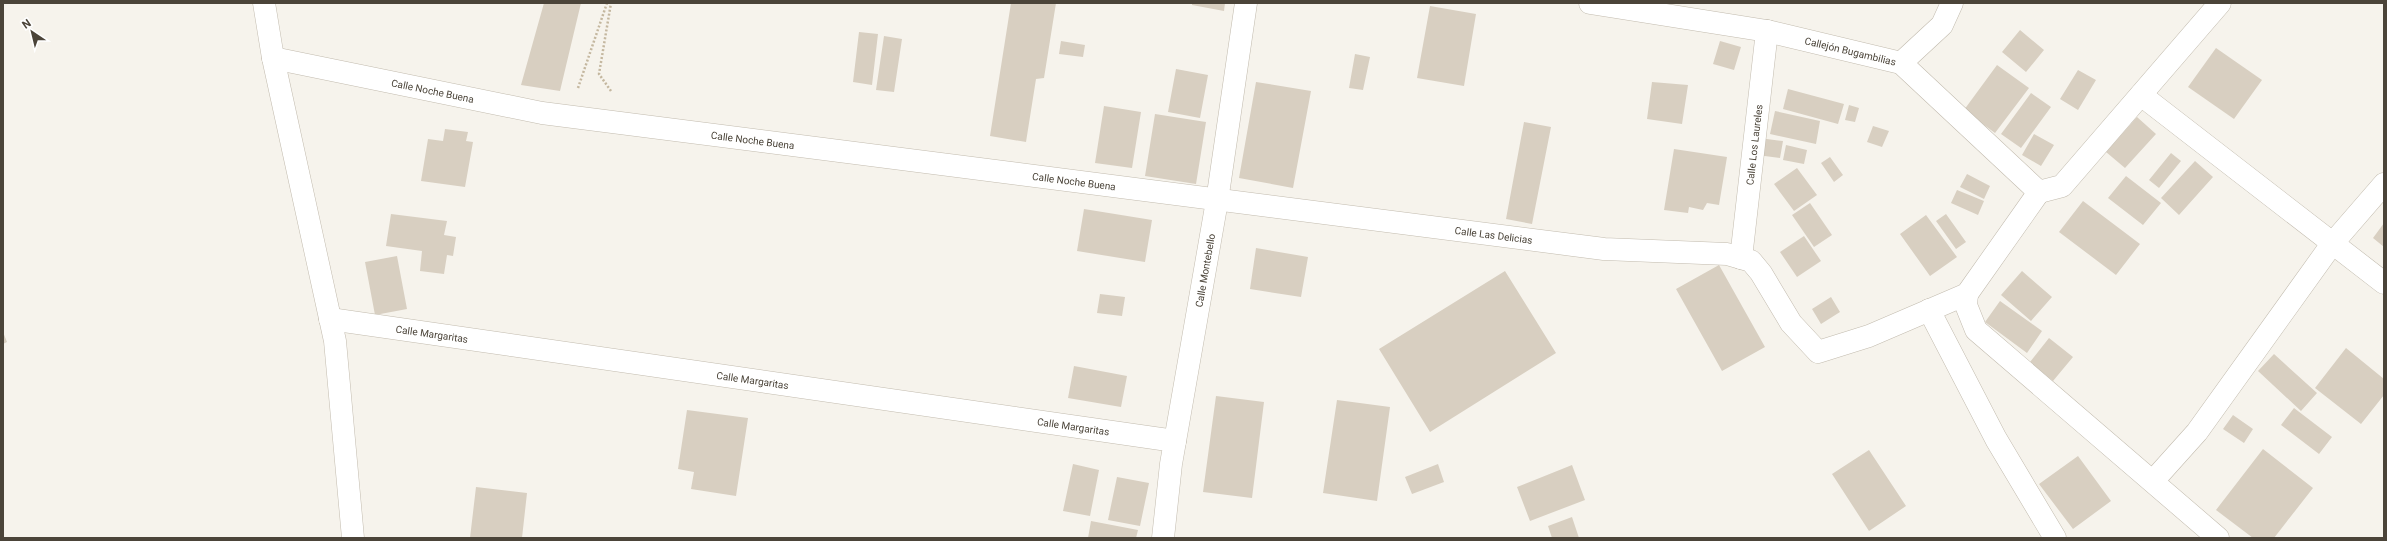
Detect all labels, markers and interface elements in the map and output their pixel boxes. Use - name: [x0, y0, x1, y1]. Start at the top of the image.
- north arrow: [12, 12, 52, 52]
- text: N: [20, 17, 34, 32]
- street label: Callejón Bugambilias: [1804, 35, 1897, 68]
- street label: Calle Noche Buena: [390, 77, 475, 105]
- street label: Calle Los Laureles: [1744, 104, 1765, 186]
- street label: Calle Noche Buena: [710, 130, 795, 151]
- street label: Calle Noche Buena: [1032, 171, 1116, 192]
- street label: Calle Las Delicias: [1454, 225, 1533, 246]
- street label: Calle Montebello: [1194, 232, 1217, 308]
- street label: Calle Margaritas: [395, 324, 469, 345]
- street label: Calle Margaritas: [716, 370, 789, 391]
- street label: Calle Margaritas: [1036, 416, 1110, 437]

